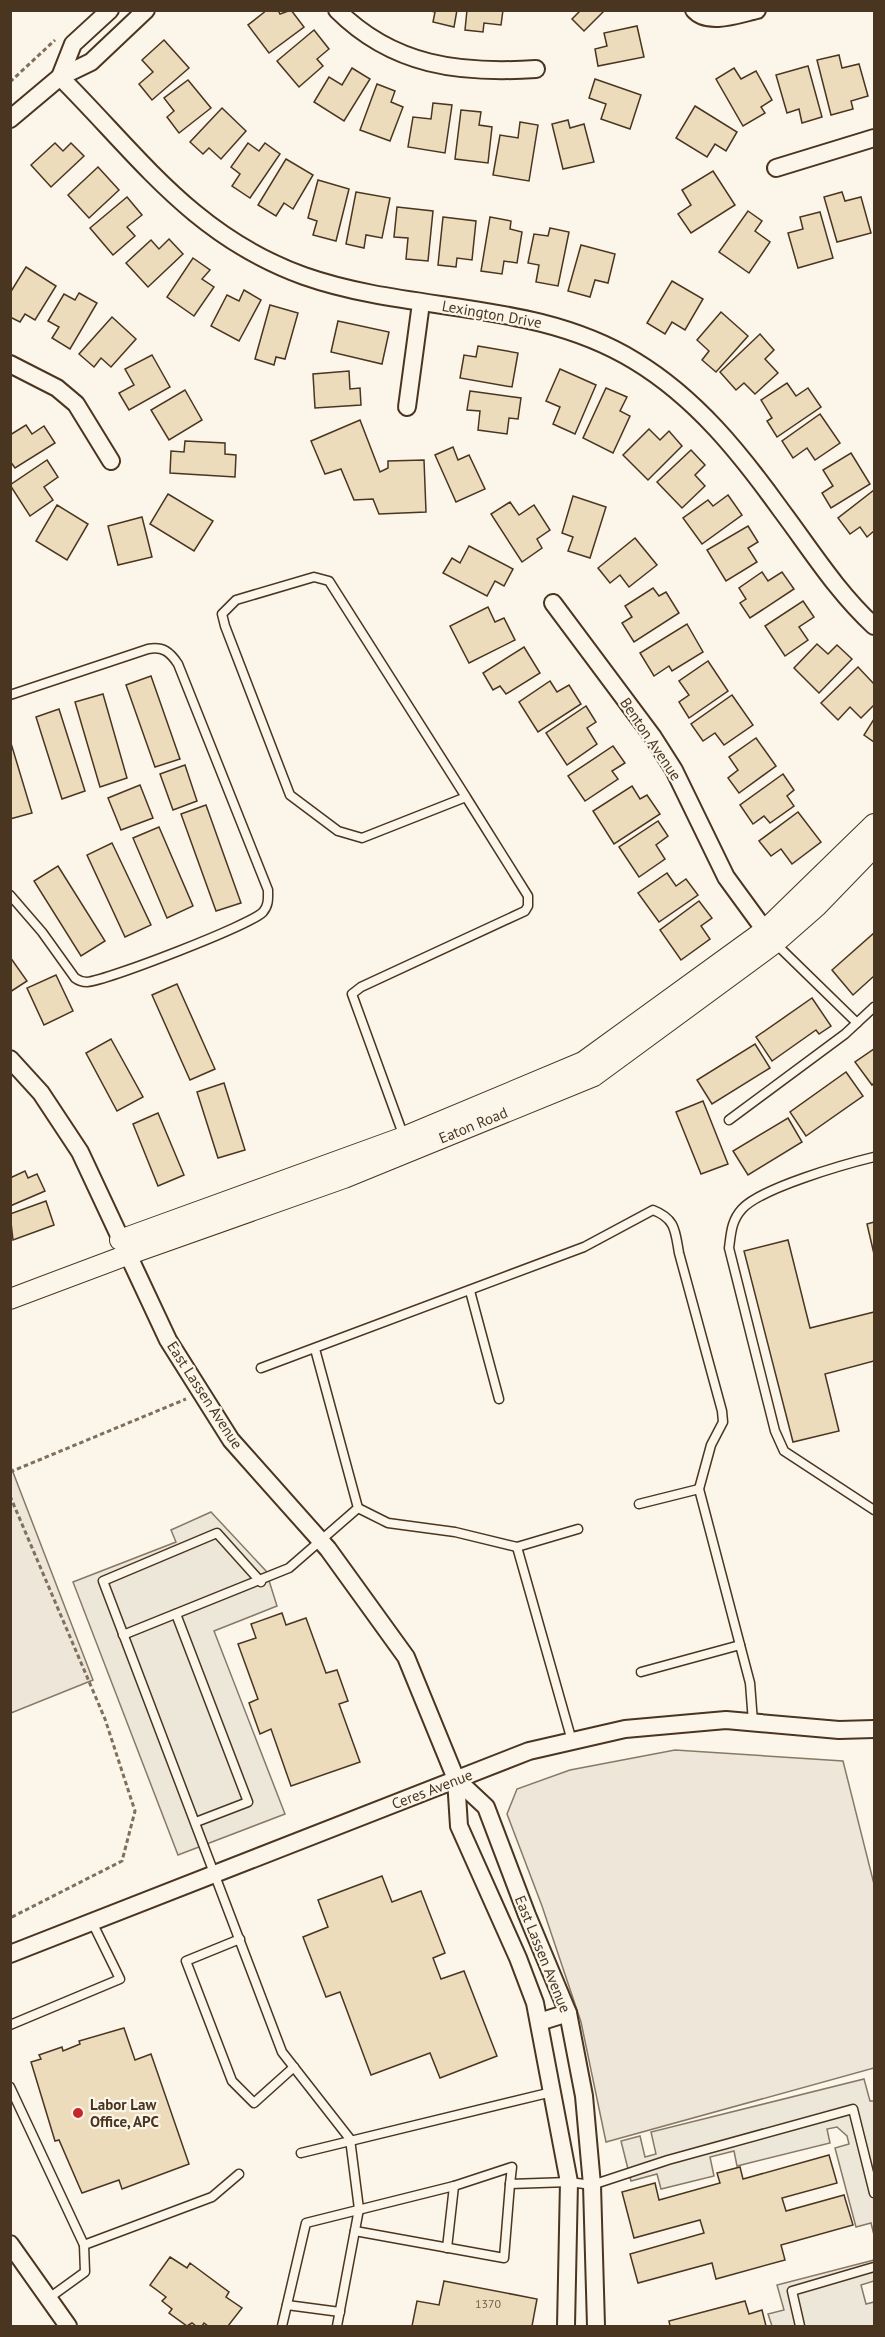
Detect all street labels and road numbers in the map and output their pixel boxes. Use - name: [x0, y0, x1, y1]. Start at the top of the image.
- street label: Lexington Drive: [441, 296, 543, 332]
- street label: Benton Avenue: [616, 694, 686, 784]
- street label: Eaton Road: [436, 1103, 510, 1147]
- street label: East Lassen Avenue: [163, 1338, 247, 1452]
- street label: Ceres Avenue: [389, 1765, 475, 1813]
- street label: East Lassen Avenue: [511, 1893, 575, 2015]

